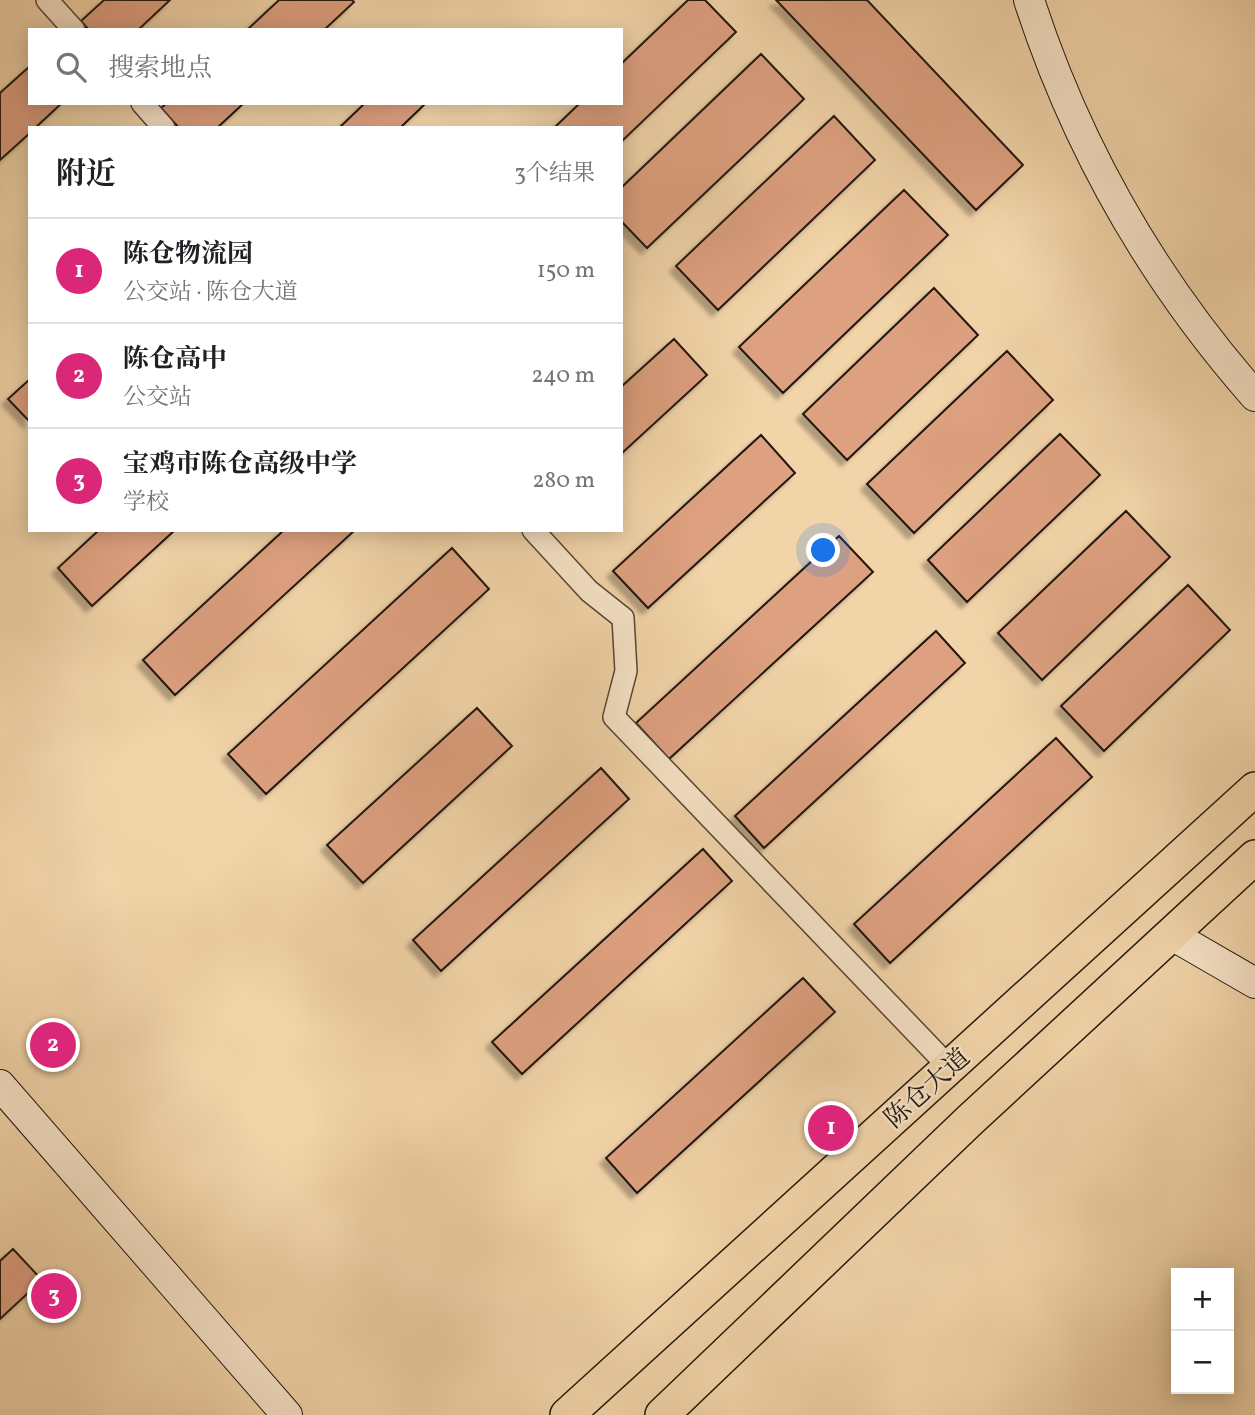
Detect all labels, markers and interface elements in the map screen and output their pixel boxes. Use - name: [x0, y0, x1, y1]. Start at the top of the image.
- search box: [28, 28, 623, 105]
- icon: search: [52, 48, 90, 86]
- text: 搜索地点: [108, 51, 212, 87]
- text: 附近: [56, 154, 116, 196]
- text: 3个结果: [514, 158, 595, 190]
- text: 陈仓物流园: [123, 237, 253, 273]
- text: 1: [74, 255, 84, 287]
- text: 150 m: [537, 255, 595, 287]
- text: 公交站 · 陈仓大道: [123, 277, 298, 309]
- text: 陈仓高中: [123, 342, 227, 378]
- text: 2: [73, 360, 85, 392]
- text: 240 m: [531, 360, 595, 392]
- text: 公交站: [123, 382, 192, 414]
- text: 宝鸡市陈仓高级中学: [123, 447, 357, 483]
- text: 3: [73, 465, 85, 497]
- text: 280 m: [532, 465, 595, 497]
- text: 学校: [123, 487, 169, 519]
- your location: [806, 533, 840, 567]
- pin: 2: [30, 1019, 76, 1071]
- street label: 陈仓大道: [877, 1041, 979, 1137]
- pin: 1: [808, 1102, 854, 1154]
- map controls: [1171, 1268, 1234, 1394]
- button: +: [1171, 1268, 1234, 1331]
- pin: 3: [31, 1270, 77, 1322]
- button: −: [1171, 1331, 1234, 1394]

